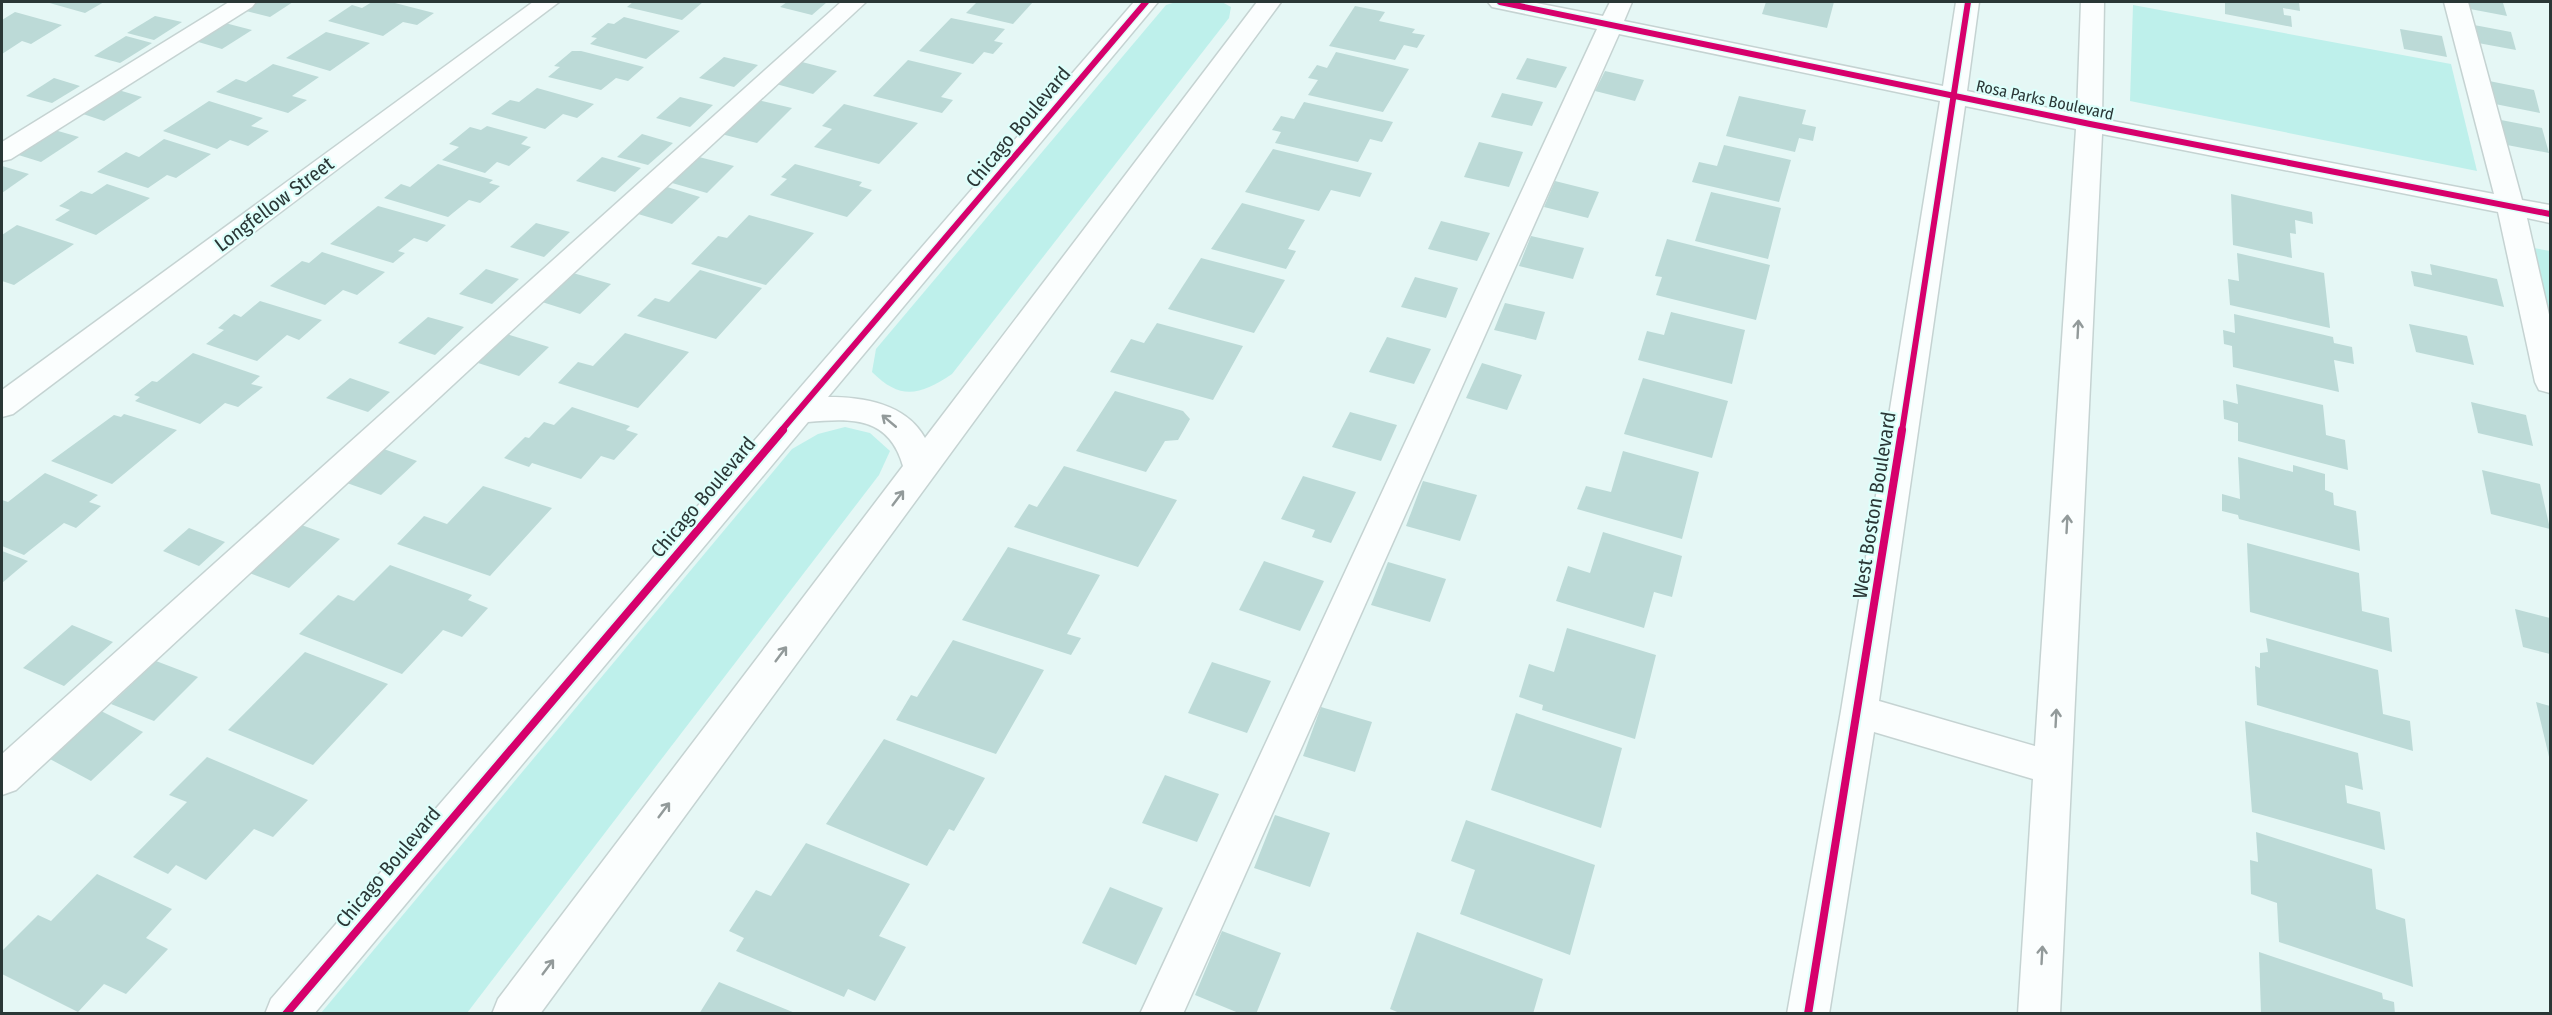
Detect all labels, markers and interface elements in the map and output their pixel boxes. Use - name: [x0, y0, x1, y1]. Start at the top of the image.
- street label: Chicago Boulevard: [961, 62, 1075, 192]
- street label: Rosa Parks Boulevard: [1974, 76, 2116, 124]
- street label: Longfellow Street: [210, 151, 339, 257]
- one-way arrow: [2073, 320, 2084, 340]
- street label: West Boston Boulevard: [1847, 410, 1901, 600]
- one-way arrow: [882, 414, 897, 428]
- street label: Chicago Boulevard: [646, 432, 760, 562]
- one-way arrow: [891, 490, 904, 506]
- one-way arrow: [2061, 514, 2072, 534]
- one-way arrow: [775, 647, 787, 663]
- one-way arrow: [2050, 709, 2061, 729]
- street label: Chicago Boulevard: [331, 802, 445, 932]
- one-way arrow: [658, 803, 671, 819]
- one-way arrow: [2037, 946, 2048, 966]
- one-way arrow: [541, 959, 554, 975]

